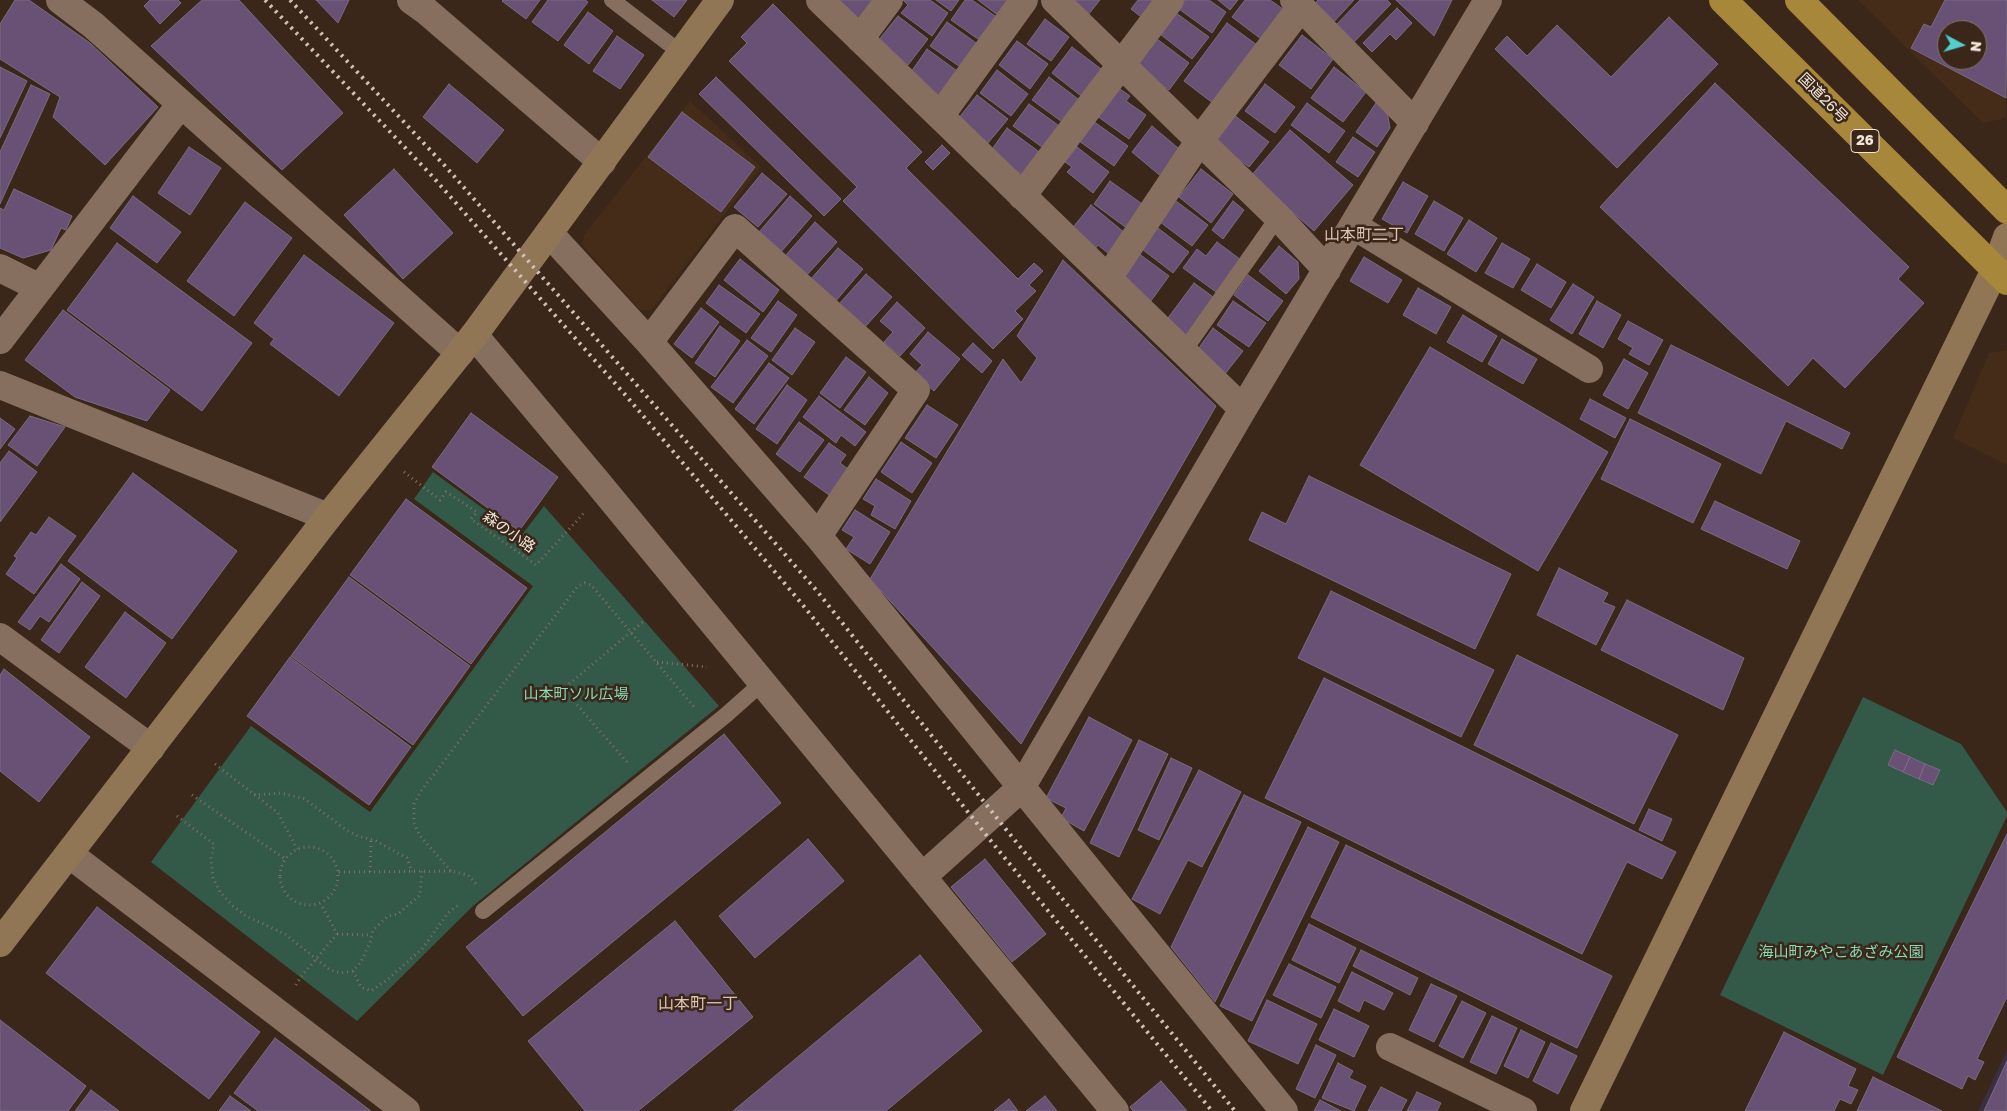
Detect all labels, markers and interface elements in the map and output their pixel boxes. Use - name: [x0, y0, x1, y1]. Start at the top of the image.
- north arrow: [1937, 20, 1987, 70]
- text: N: [1967, 40, 1985, 53]
- street label: 国道26号: [1794, 69, 1852, 127]
- road number: 26: [1851, 130, 1879, 152]
- district label: 山本町二丁: [1324, 225, 1404, 245]
- street label: 森の小路: [479, 507, 539, 557]
- park label: 山本町ソル広場: [524, 685, 628, 703]
- park label: 海山町みやこあざみ公園: [1759, 943, 1923, 961]
- district label: 山本町一丁: [658, 994, 738, 1014]

